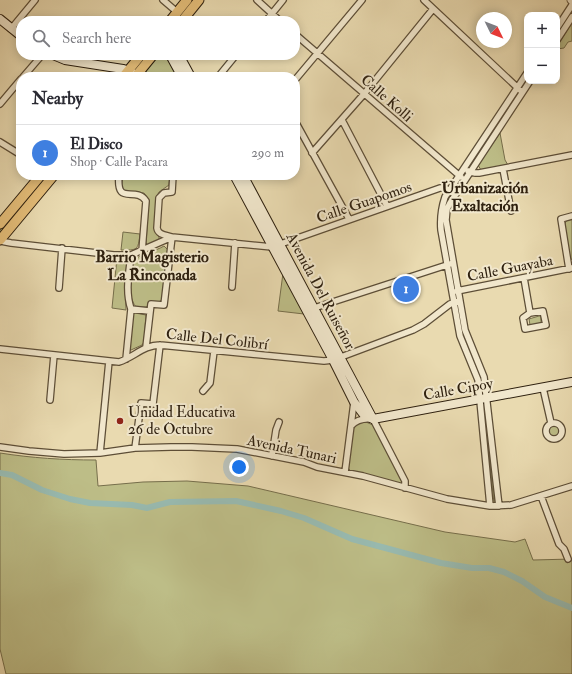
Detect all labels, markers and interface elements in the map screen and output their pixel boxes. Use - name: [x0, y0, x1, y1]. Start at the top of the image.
- north arrow: [476, 12, 512, 48]
- map controls: [524, 12, 560, 84]
- button: +: [524, 12, 560, 48]
- search box: [16, 16, 300, 60]
- icon: search: [30, 27, 52, 49]
- text: Search here: [62, 29, 131, 48]
- button: −: [524, 48, 560, 84]
- street label: Calle Kolli: [357, 70, 417, 126]
- text: Nearby: [32, 88, 83, 109]
- text: El Disco: [70, 135, 122, 154]
- text: 1: [43, 145, 47, 161]
- text: 290 m: [251, 145, 284, 161]
- text: Shop · Calle Pacara: [70, 154, 168, 170]
- street label: Calle Guapomos: [314, 177, 415, 229]
- district label: Urbanización Exaltación: [442, 178, 529, 216]
- street label: Avenida Del Ruiseñor: [281, 229, 360, 353]
- district label: Barrio Magisterio La Rinconada: [95, 247, 209, 285]
- street label: Calle Guayaba: [466, 251, 555, 286]
- pin: 1: [393, 274, 419, 304]
- street label: Calle Del Colibrí: [165, 325, 270, 354]
- street label: Calle Cipoy: [422, 374, 495, 406]
- place label: Unidad Educativa 26 de Octubre: [128, 403, 236, 439]
- marker: Unidad Educativa 26 de Octubre: [115, 416, 125, 426]
- street label: Avenida Tunari: [244, 431, 338, 468]
- your location: [229, 457, 249, 477]

